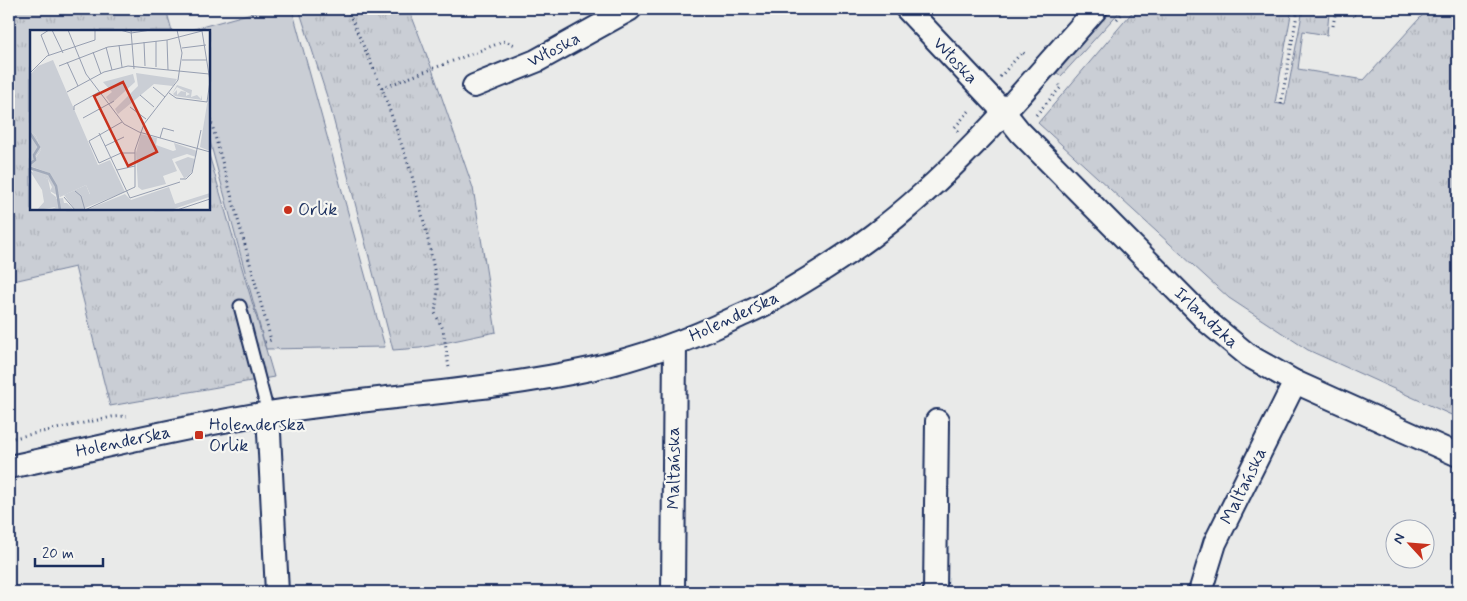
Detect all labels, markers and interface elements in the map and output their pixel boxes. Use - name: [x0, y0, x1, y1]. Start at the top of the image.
- street label: Włoska: [524, 27, 584, 73]
- inset map: [30, 30, 210, 210]
- street label: Włoska: [927, 32, 983, 90]
- place label: Orlik: [298, 198, 337, 222]
- marker: Orlik: [282, 204, 294, 216]
- street label: Irlandzka: [1168, 282, 1244, 354]
- street label: Holenderska: [685, 286, 783, 348]
- place label: Holenderska Orlik: [209, 413, 305, 458]
- street label: Holenderska: [73, 420, 173, 464]
- street label: Maltańska: [662, 427, 686, 509]
- marker: Holenderska Orlik: [193, 429, 205, 441]
- street label: Maltańska: [1215, 444, 1273, 528]
- north arrow: [1384, 518, 1434, 568]
- text: N: [1389, 531, 1409, 547]
- scale bar: [35, 536, 102, 568]
- text: 20 m: [42, 544, 74, 564]

